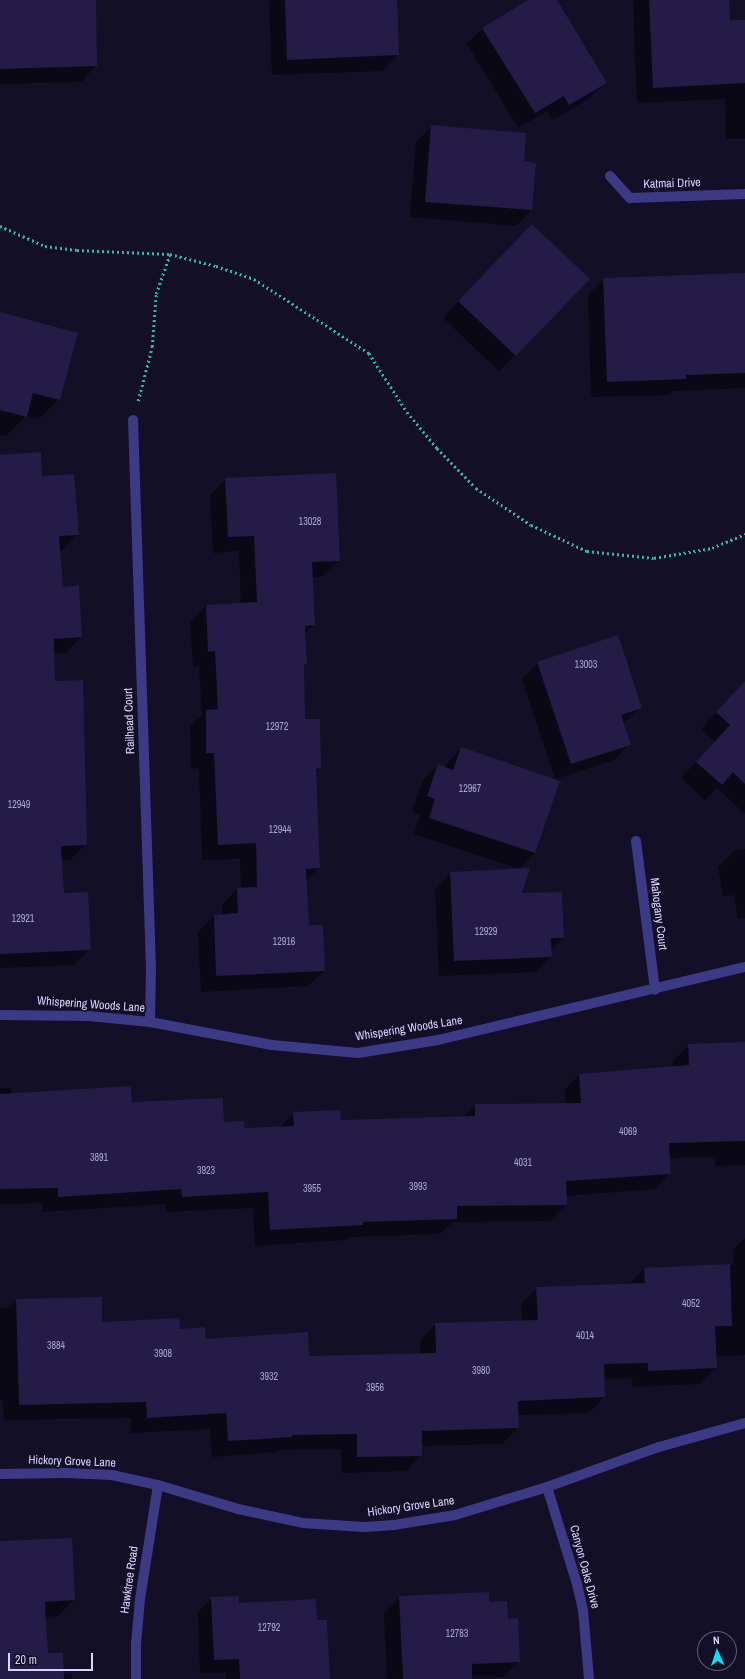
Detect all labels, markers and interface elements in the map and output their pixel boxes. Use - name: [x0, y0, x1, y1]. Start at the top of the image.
- street label: Katmai Drive: [643, 176, 701, 192]
- house number: 13028: [299, 516, 321, 528]
- house number: 13003: [575, 659, 597, 671]
- street label: Railhead Court: [122, 688, 138, 754]
- house number: 12972: [266, 721, 288, 733]
- house number: 12967: [459, 783, 481, 795]
- house number: 12949: [8, 799, 30, 811]
- house number: 12944: [269, 824, 291, 836]
- street label: Mahogany Court: [646, 877, 670, 951]
- house number: 12921: [12, 913, 34, 925]
- house number: 12929: [475, 926, 497, 938]
- house number: 12916: [273, 936, 295, 948]
- street label: Whispering Woods Lane: [37, 994, 145, 1016]
- street label: Whispering Woods Lane: [354, 1013, 464, 1045]
- house number: 4069: [619, 1126, 637, 1138]
- house number: 3891: [90, 1152, 108, 1164]
- house number: 4031: [514, 1157, 532, 1169]
- house number: 3923: [197, 1165, 215, 1177]
- house number: 3993: [409, 1181, 427, 1193]
- house number: 3955: [303, 1183, 321, 1195]
- house number: 4052: [682, 1298, 700, 1310]
- house number: 4014: [576, 1330, 594, 1342]
- house number: 3884: [47, 1340, 65, 1352]
- house number: 3908: [154, 1348, 172, 1360]
- house number: 3980: [472, 1365, 490, 1377]
- house number: 3932: [260, 1371, 278, 1383]
- house number: 3956: [366, 1382, 384, 1394]
- street label: Hickory Grove Lane: [28, 1453, 116, 1471]
- street label: Hickory Grove Lane: [367, 1494, 455, 1520]
- street label: Canyon Oaks Drive: [566, 1524, 602, 1610]
- street label: Hawktree Road: [118, 1545, 142, 1615]
- house number: 12792: [258, 1622, 280, 1634]
- house number: 12783: [446, 1628, 468, 1640]
- north arrow: [697, 1631, 737, 1671]
- text: N: [713, 1633, 720, 1647]
- scale bar: [10, 1645, 95, 1671]
- text: 20 m: [15, 1652, 37, 1668]

